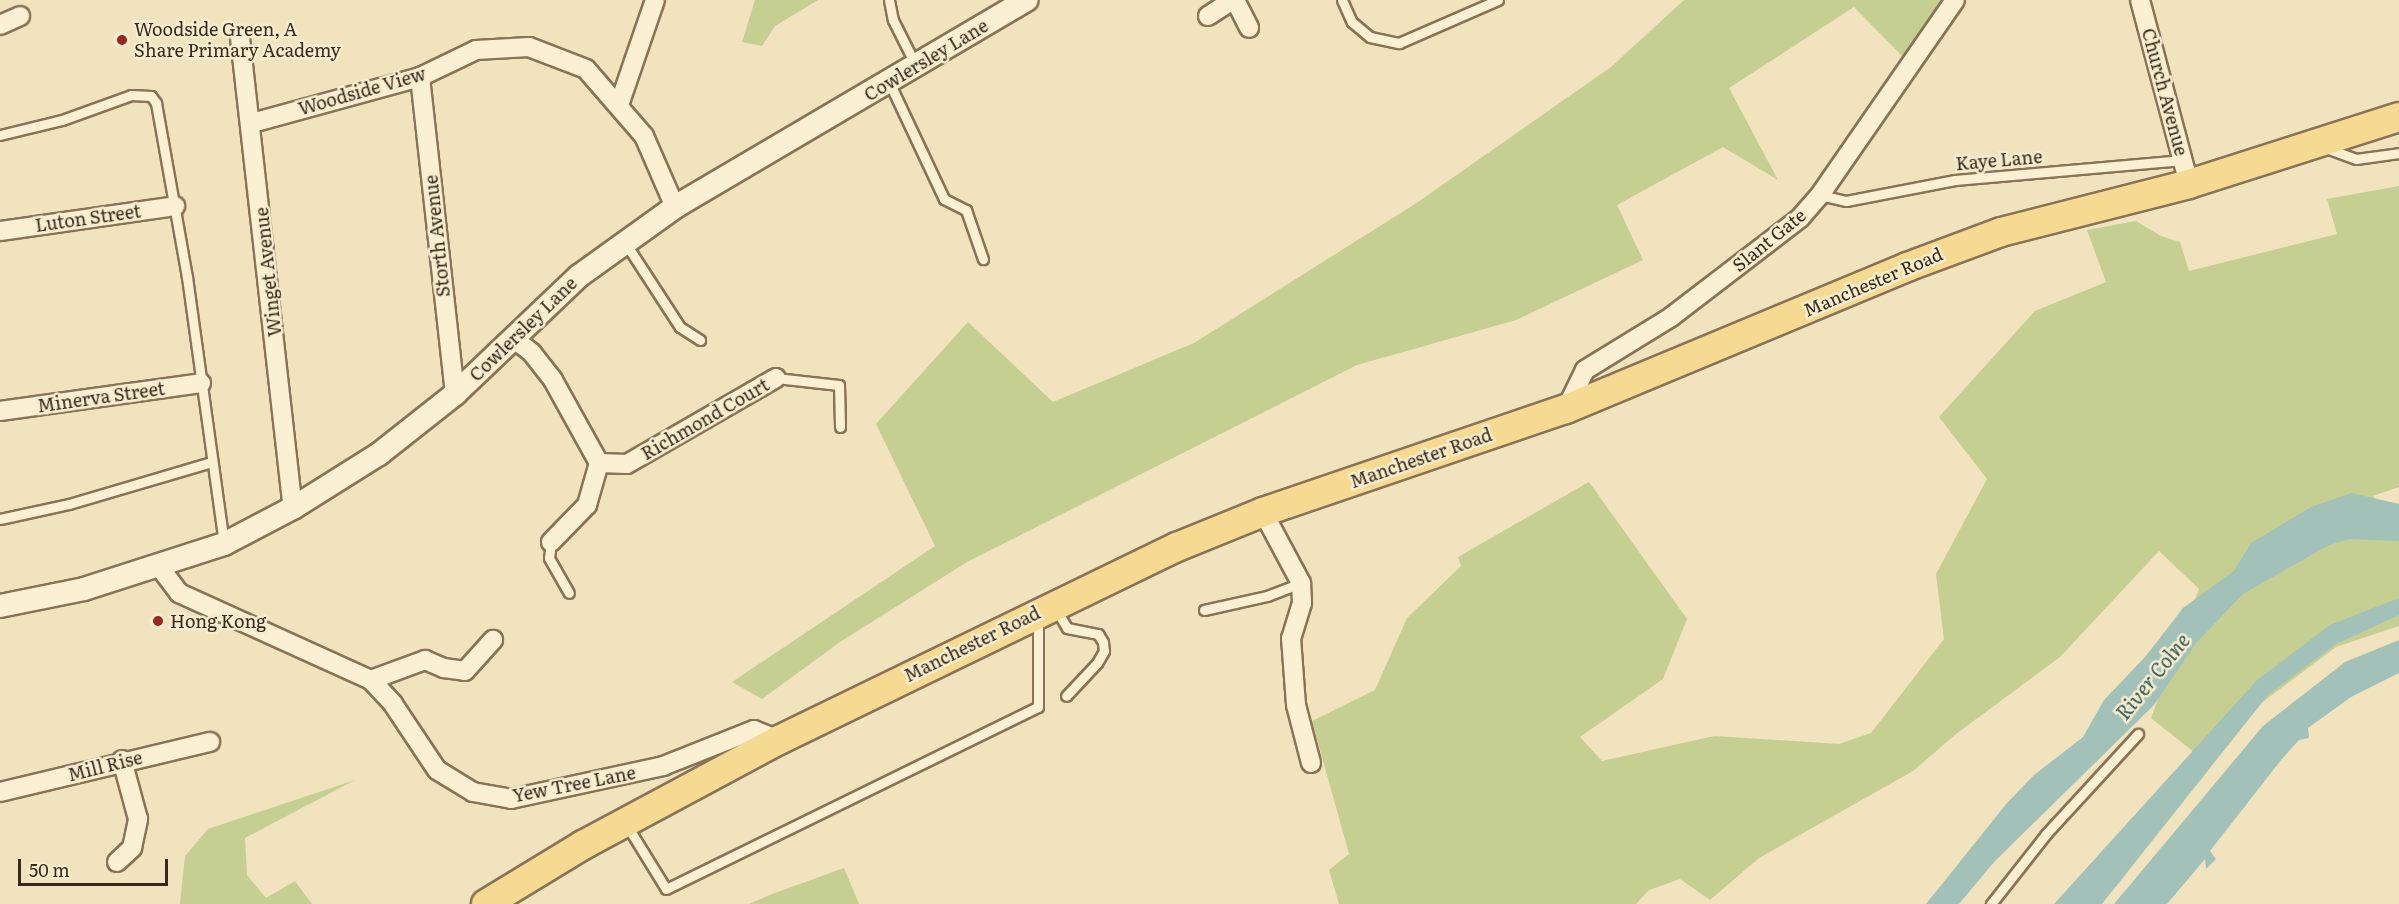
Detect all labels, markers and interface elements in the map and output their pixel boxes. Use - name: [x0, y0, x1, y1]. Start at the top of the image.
- street label: Cowlersley Lane: [860, 14, 992, 106]
- place label: Woodside Green, A Share Primary Academy: [134, 19, 341, 62]
- street label: Church Avenue: [2138, 26, 2192, 158]
- marker: Woodside Green, A Share Primary Academy: [115, 33, 129, 47]
- street label: Woodside View: [296, 62, 428, 120]
- street label: Kaye Lane: [1955, 145, 2043, 175]
- street label: Storth Avenue: [420, 174, 454, 298]
- street label: Luton Street: [34, 200, 142, 236]
- street label: Slant Gate: [1728, 204, 1810, 276]
- street label: Winget Avenue: [250, 206, 286, 338]
- street label: Manchester Road: [1800, 243, 1946, 321]
- street label: Cowlersley Lane: [465, 272, 581, 386]
- street label: Richmond Court: [637, 374, 773, 464]
- street label: Minerva Street: [36, 377, 166, 417]
- street label: Manchester Road: [1347, 424, 1495, 492]
- street label: Manchester Road: [900, 602, 1044, 686]
- place label: Hong Kong: [170, 610, 266, 632]
- marker: Hong Kong: [151, 614, 165, 628]
- water label: River Colne: [2110, 628, 2194, 724]
- street label: Mill Rise: [65, 746, 145, 786]
- street label: Yew Tree Lane: [511, 761, 637, 807]
- scale bar: [21, 847, 171, 885]
- text: 50 m: [29, 856, 70, 883]

